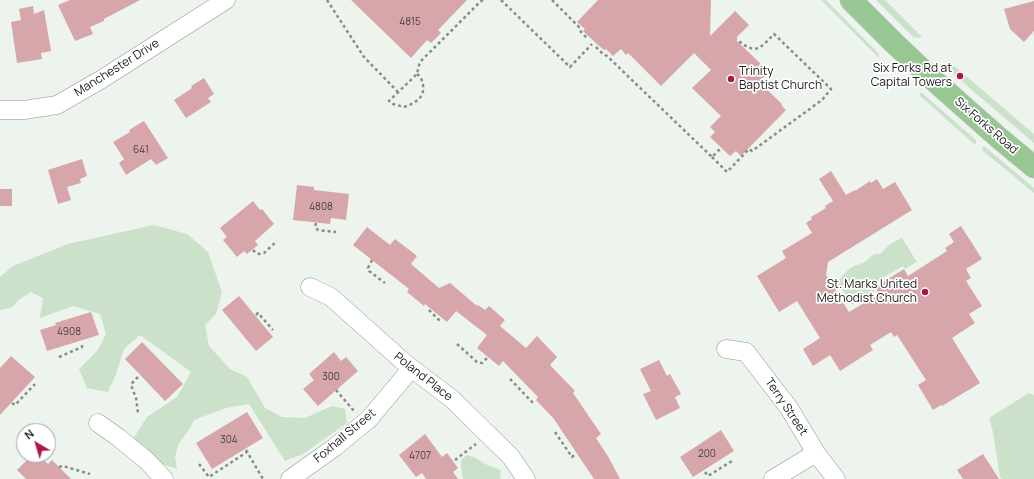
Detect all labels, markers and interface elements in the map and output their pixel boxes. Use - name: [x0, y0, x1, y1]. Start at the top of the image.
- house number: 4815: [399, 16, 421, 28]
- street label: Manchester Drive: [72, 36, 162, 100]
- place label: Six Forks Rd at Capital Towers: [871, 62, 952, 90]
- place label: Trinity Baptist Church: [739, 65, 822, 93]
- marker: Six Forks Rd at Capital Towers: [955, 71, 965, 81]
- marker: Trinity Baptist Church: [726, 74, 736, 84]
- street label: Six Forks Road: [951, 95, 1021, 157]
- house number: 641: [133, 144, 149, 156]
- house number: 4808: [309, 201, 333, 213]
- place label: St. Marks United Methodist Church: [817, 278, 917, 306]
- marker: St. Marks United Methodist Church: [920, 287, 930, 297]
- house number: 4908: [57, 326, 81, 338]
- street label: Poland Place: [391, 350, 455, 404]
- house number: 300: [322, 371, 340, 383]
- street label: Terry Street: [762, 376, 810, 438]
- street label: Foxhall Street: [311, 406, 379, 466]
- north arrow: [16, 423, 56, 463]
- text: N: [21, 426, 37, 442]
- house number: 304: [220, 434, 238, 446]
- house number: 200: [698, 448, 716, 460]
- house number: 4707: [409, 450, 431, 462]

